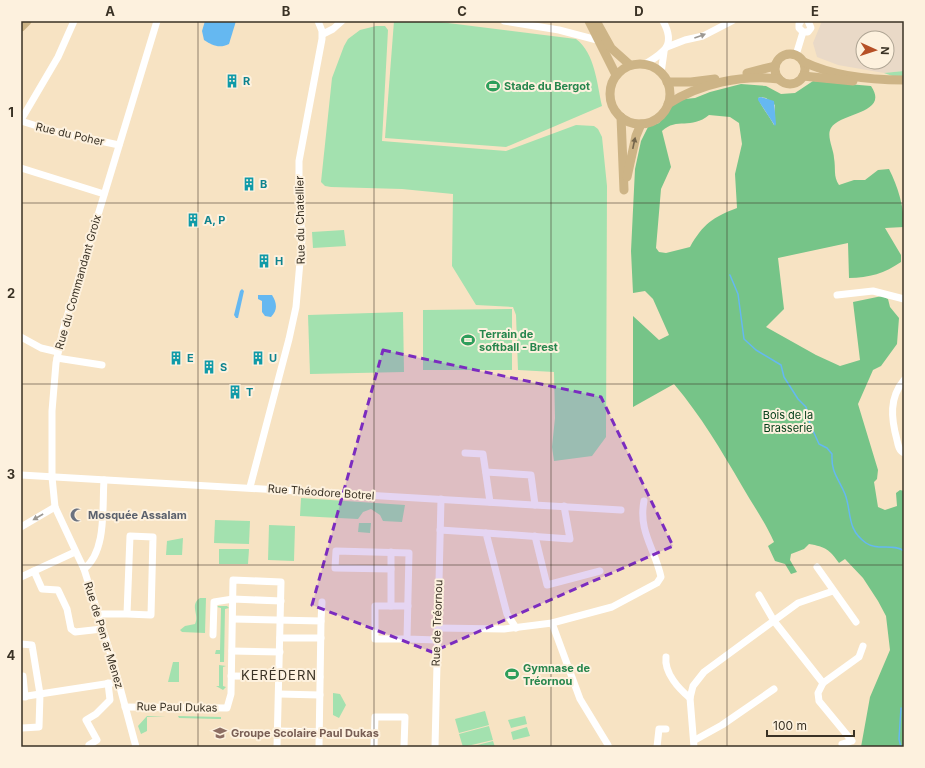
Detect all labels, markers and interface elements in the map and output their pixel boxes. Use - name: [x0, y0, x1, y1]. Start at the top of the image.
- text: A: [105, 3, 115, 19]
- text: B: [282, 3, 291, 19]
- text: C: [457, 3, 467, 19]
- text: D: [634, 3, 644, 19]
- text: E: [811, 3, 819, 19]
- north arrow: [855, 30, 895, 70]
- one-way arrow: [695, 33, 707, 39]
- text: N: [878, 46, 892, 55]
- building icon: R: [224, 73, 240, 89]
- place label: R: [243, 74, 250, 88]
- sports icon: Stade du Bergot: [485, 78, 501, 94]
- place label: Stade du Bergot: [504, 79, 590, 93]
- text: 1: [8, 104, 14, 120]
- street label: Rue du Poher: [34, 119, 106, 149]
- one-way arrow: [632, 137, 638, 149]
- building icon: B: [241, 176, 257, 192]
- street label: Rue du Chatellier: [292, 176, 308, 264]
- place label: B: [260, 177, 267, 191]
- building icon: A, P: [185, 212, 201, 228]
- street label: Rue du Commandant Groix: [52, 213, 104, 351]
- place label: A, P: [204, 213, 225, 227]
- building icon: H: [256, 253, 272, 269]
- place label: H: [275, 254, 283, 268]
- text: 2: [7, 285, 15, 301]
- place label: Terrain de softball - Brest: [479, 327, 558, 354]
- sports icon: Terrain de softball - Brest: [460, 332, 476, 348]
- building icon: E: [168, 350, 184, 366]
- building icon: U: [250, 350, 266, 366]
- place label: E: [187, 351, 194, 365]
- place label: U: [269, 351, 277, 365]
- building icon: S: [201, 359, 217, 375]
- place label: S: [220, 360, 227, 374]
- building icon: T: [227, 384, 243, 400]
- place label: T: [246, 385, 253, 399]
- park label: Bois de la Brasserie: [763, 408, 813, 435]
- text: 3: [7, 466, 15, 482]
- street label: Rue Théodore Botrel: [267, 481, 375, 503]
- mosque icon: Mosquée Assalam: [69, 507, 85, 523]
- place label: Mosquée Assalam: [88, 508, 187, 522]
- one-way arrow: [32, 514, 44, 521]
- street label: Rue de Tréornou: [428, 579, 446, 667]
- street label: Rue de Pen ar Menez: [81, 580, 127, 690]
- text: 4: [7, 647, 16, 663]
- place label: Gymnase de Tréornou: [523, 661, 590, 688]
- sports icon: Gymnase de Tréornou: [504, 666, 520, 682]
- district label: KERÉDERN: [241, 667, 317, 683]
- street label: Rue Paul Dukas: [136, 699, 218, 715]
- scale bar: [767, 712, 854, 738]
- text: 100 m: [773, 718, 807, 733]
- school or university icon: Groupe Scolaire Paul Dukas: [212, 725, 228, 741]
- place label: Groupe Scolaire Paul Dukas: [231, 726, 379, 740]

